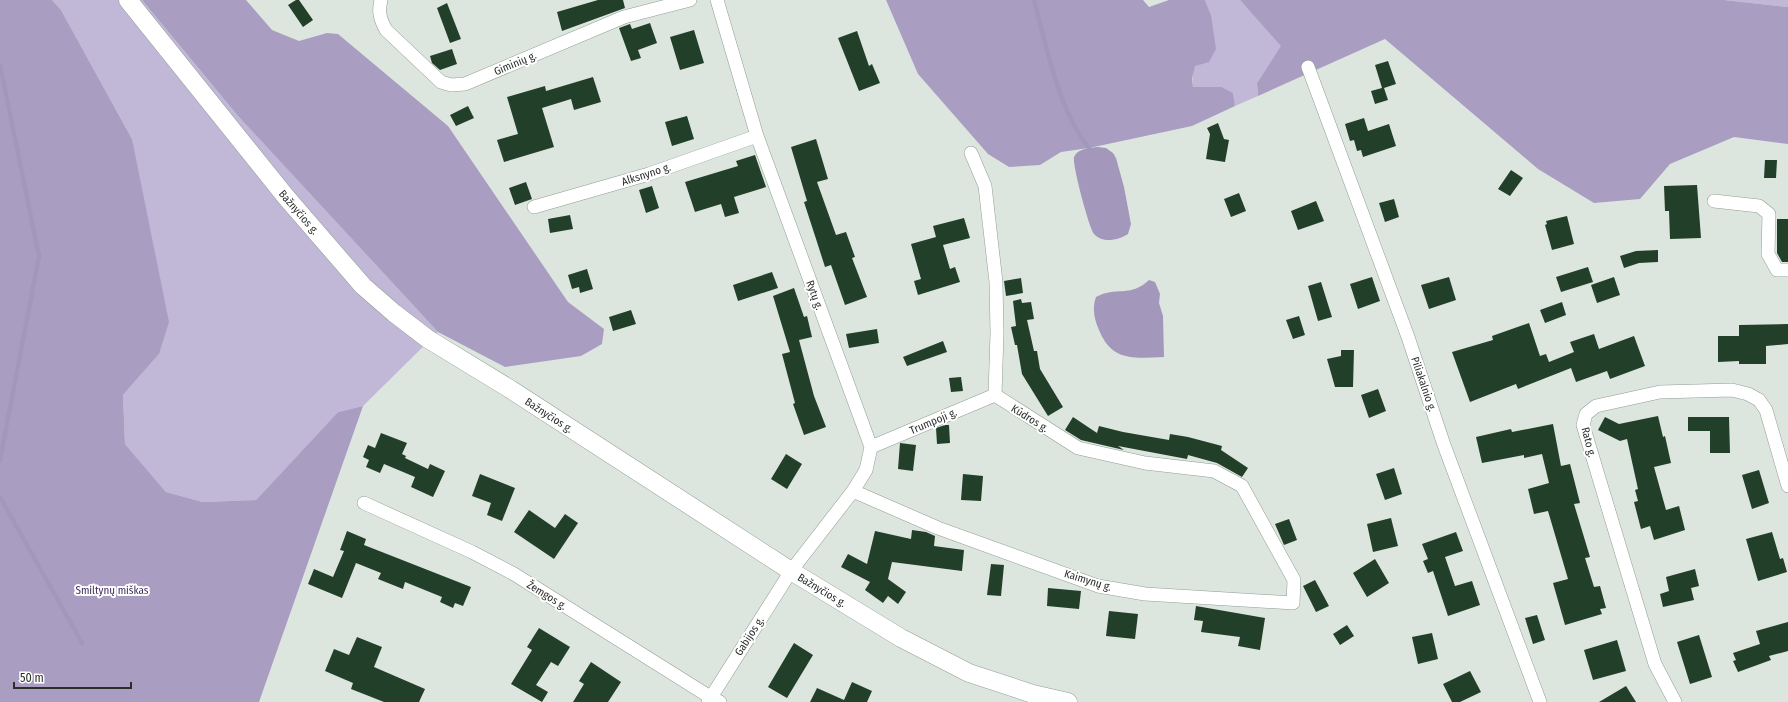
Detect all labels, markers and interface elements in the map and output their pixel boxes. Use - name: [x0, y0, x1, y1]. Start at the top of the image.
- street label: Giminių g.: [492, 49, 538, 78]
- street label: Alksnyno g.: [620, 160, 672, 189]
- street label: Bažnyčios g.: [276, 188, 321, 237]
- street label: Rytų g.: [803, 279, 826, 312]
- street label: Piliakalnio g.: [1408, 355, 1439, 413]
- street label: Bažnyčios g.: [522, 395, 575, 436]
- street label: Kūdros g.: [1009, 402, 1051, 435]
- street label: Trumpoji g.: [908, 406, 959, 437]
- street label: Rato g.: [1579, 426, 1599, 459]
- street label: Kaimynų g.: [1063, 567, 1113, 594]
- street label: Bažnyčios g.: [795, 571, 848, 610]
- street label: Žemgos g.: [524, 577, 570, 613]
- park label: Smiltynų miškas: [75, 584, 149, 597]
- street label: Gabijos g.: [732, 614, 767, 658]
- scale bar: [14, 664, 131, 690]
- text: 50 m: [20, 671, 44, 685]

